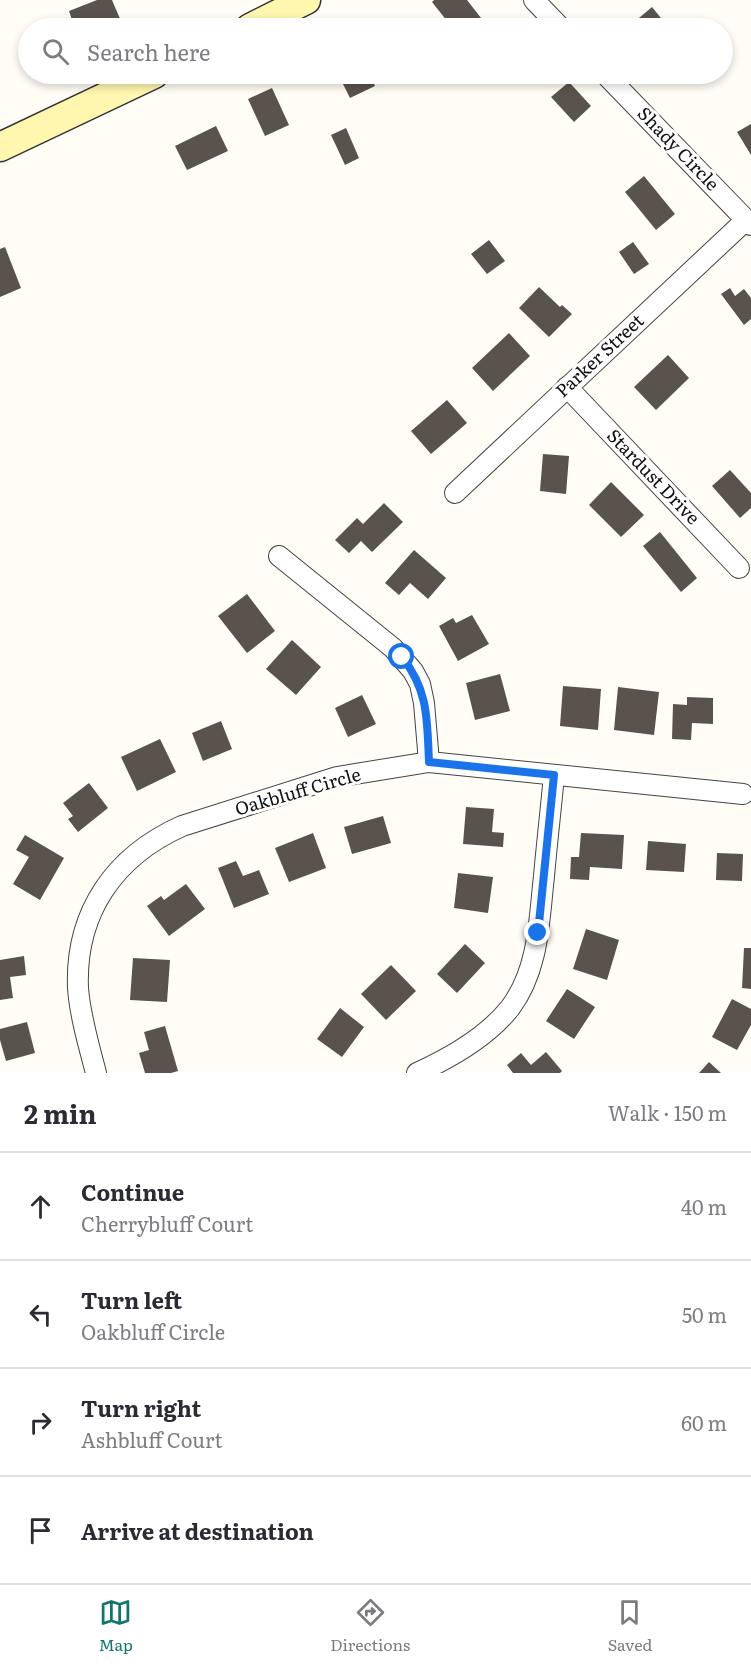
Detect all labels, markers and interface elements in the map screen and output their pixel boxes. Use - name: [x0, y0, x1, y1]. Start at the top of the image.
- search box: [18, 18, 733, 84]
- icon: search: [39, 35, 72, 68]
- text: Search here: [87, 35, 210, 68]
- street label: Shady Circle: [632, 100, 726, 196]
- street label: Parker Street: [549, 306, 650, 403]
- street label: Stardust Drive: [601, 422, 707, 530]
- route start: [388, 643, 414, 669]
- street label: Oakbluff Circle: [232, 760, 364, 821]
- route end: [524, 919, 550, 945]
- text: 2 min: [24, 1093, 97, 1132]
- text: Walk · 150 m: [608, 1097, 727, 1127]
- text: Continue: [81, 1175, 184, 1208]
- icon: ahead: [24, 1190, 57, 1223]
- text: 40 m: [681, 1191, 727, 1221]
- text: Cherrybluff Court: [81, 1208, 253, 1238]
- text: Turn left: [81, 1283, 182, 1316]
- icon: left: [24, 1298, 57, 1331]
- text: 50 m: [682, 1299, 727, 1329]
- text: Oakbluff Circle: [81, 1316, 225, 1346]
- text: Turn right: [81, 1391, 201, 1424]
- icon: right: [24, 1406, 57, 1439]
- text: 60 m: [681, 1407, 727, 1437]
- text: Ashbluff Court: [81, 1424, 222, 1454]
- icon: arrive: [24, 1514, 57, 1547]
- text: Arrive at destination: [81, 1514, 314, 1547]
- tab: Map: [99, 1596, 133, 1656]
- tab: Directions: [330, 1596, 410, 1656]
- tab: Saved: [608, 1596, 652, 1656]

